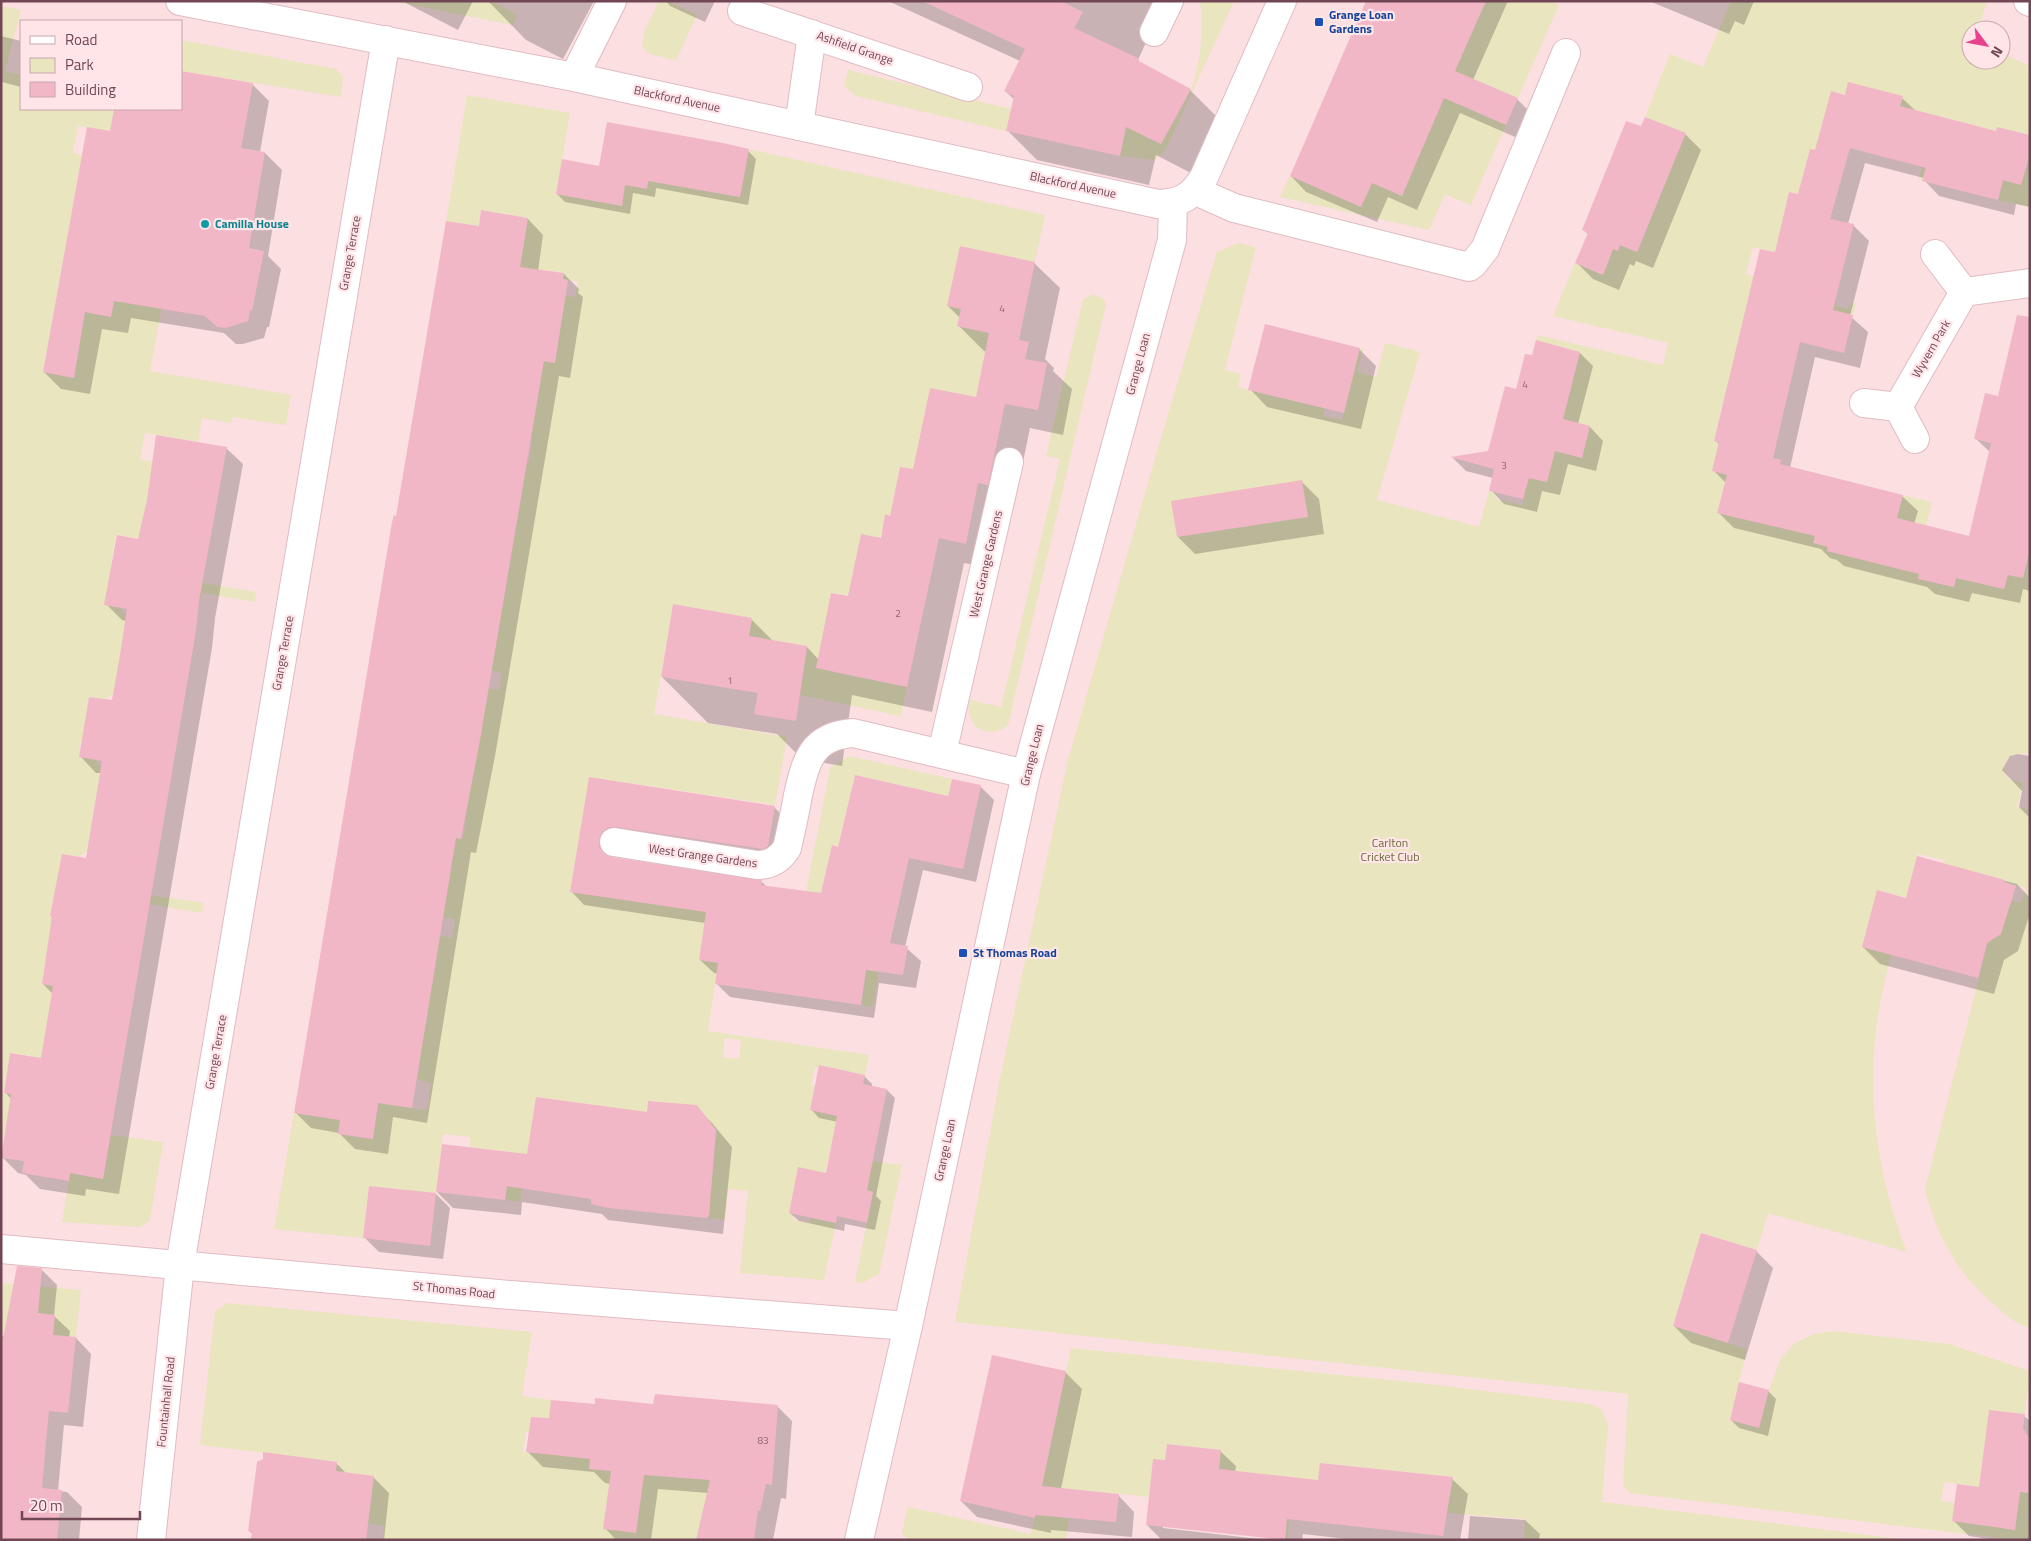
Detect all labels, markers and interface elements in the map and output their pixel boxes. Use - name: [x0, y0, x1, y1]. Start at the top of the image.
- place label: Grange Loan Gardens: [1329, 5, 1394, 38]
- marker: Grange Loan Gardens: [1313, 16, 1325, 28]
- legend: [20, 20, 182, 110]
- north arrow: [1961, 20, 2011, 70]
- street label: Ashfield Grange: [814, 26, 896, 70]
- text: Road: [65, 28, 97, 51]
- text: N: [1986, 42, 2009, 62]
- text: Park: [65, 53, 94, 76]
- text: Building: [65, 78, 116, 101]
- street label: Blackford Avenue: [632, 80, 722, 117]
- street label: Blackford Avenue: [1028, 166, 1118, 203]
- place label: Camilla House: [215, 214, 289, 233]
- street label: Grange Terrace: [334, 214, 365, 292]
- marker: Camilla House: [199, 218, 211, 230]
- house number: 4: [999, 301, 1005, 316]
- street label: Wyvern Park: [1906, 316, 1955, 381]
- street label: Grange Loan: [1120, 331, 1155, 397]
- house number: 4: [1522, 377, 1528, 392]
- house number: 3: [1501, 458, 1507, 473]
- street label: West Grange Gardens: [964, 508, 1007, 619]
- house number: 2: [895, 606, 901, 621]
- street label: Grange Terrace: [267, 614, 298, 692]
- house number: 1: [727, 673, 733, 688]
- street label: Grange Loan: [1015, 722, 1048, 788]
- park label: Carlton Cricket Club: [1361, 833, 1419, 866]
- street label: West Grange Gardens: [647, 838, 759, 873]
- place label: St Thomas Road: [973, 943, 1057, 962]
- marker: St Thomas Road: [957, 947, 969, 959]
- street label: Grange Terrace: [200, 1013, 231, 1091]
- street label: Grange Loan: [929, 1117, 960, 1183]
- street label: St Thomas Road: [412, 1276, 496, 1303]
- street label: Fountainhall Road: [151, 1356, 180, 1448]
- house number: 83: [757, 1433, 769, 1448]
- scale bar: [22, 1488, 140, 1520]
- text: 20 m: [30, 1494, 63, 1517]

